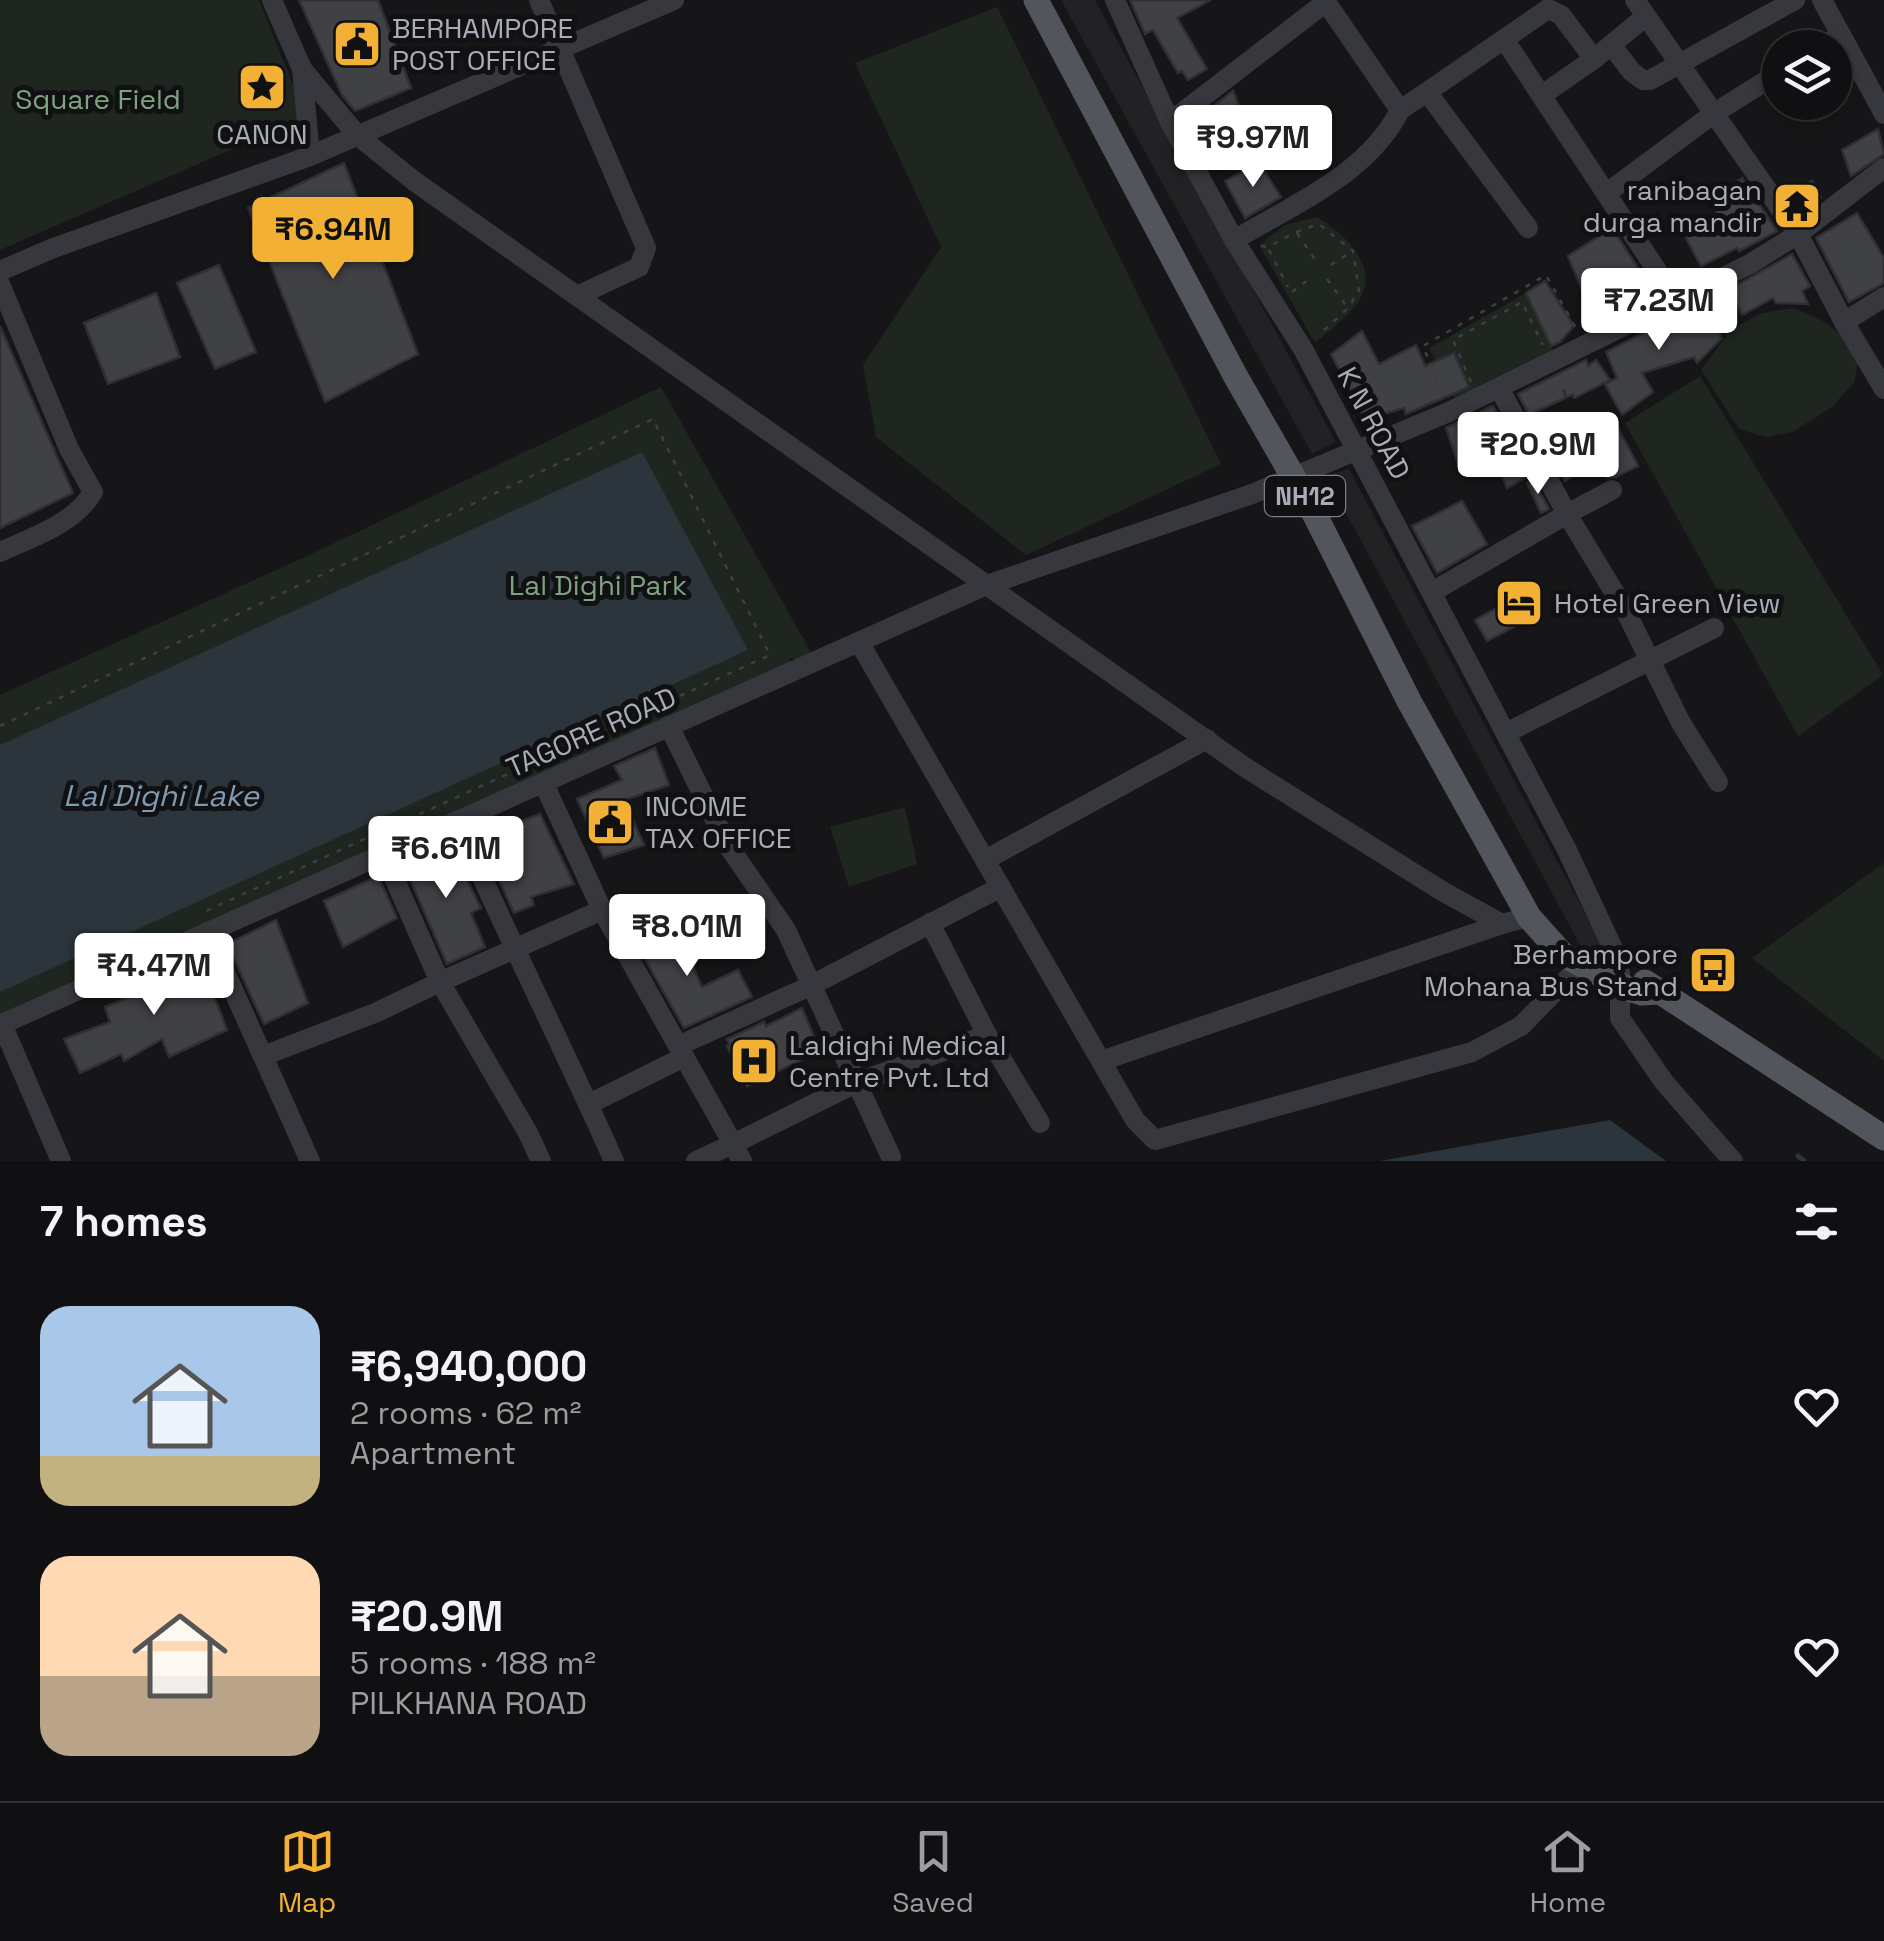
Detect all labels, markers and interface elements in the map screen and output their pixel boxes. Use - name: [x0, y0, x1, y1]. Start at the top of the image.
- place label: BERHAMPORE POST OFFICE: [392, 10, 573, 78]
- public building icon: BERHAMPORE POST OFFICE: [331, 18, 383, 70]
- map controls: [1762, 30, 1852, 120]
- button: layers: [1762, 30, 1852, 120]
- place icon: CANON: [236, 61, 288, 113]
- park label: Square Field: [15, 81, 181, 117]
- pin: ₹9.97M: [1172, 105, 1334, 190]
- place label: CANON: [216, 116, 308, 152]
- text: ₹9.97M: [1196, 117, 1310, 157]
- place label: ranibagan durga mandir: [1583, 172, 1762, 240]
- temple icon: ranibagan durga mandir: [1771, 180, 1823, 232]
- pin: ₹6.94M: [252, 197, 414, 282]
- text: ₹6.94M: [274, 209, 392, 249]
- pin: ₹7.23M: [1578, 268, 1740, 353]
- text: ₹7.23M: [1603, 280, 1715, 320]
- street label: K N ROAD: [1329, 361, 1419, 485]
- pin: ₹20.9M: [1457, 412, 1619, 497]
- text: ₹20.9M: [1480, 424, 1596, 464]
- road number: NH12: [1265, 476, 1345, 516]
- park label: Lal Dighi Park: [509, 567, 687, 603]
- hotel icon: Hotel Green View: [1493, 577, 1545, 629]
- place label: Hotel Green View: [1554, 585, 1781, 621]
- street label: TAGORE ROAD: [501, 679, 681, 785]
- water label: Lal Dighi Lake: [63, 776, 260, 815]
- place label: INCOME TAX OFFICE: [645, 788, 792, 856]
- public building icon: INCOME TAX OFFICE: [584, 796, 636, 848]
- pin: ₹6.61M: [365, 816, 527, 901]
- text: ₹6.61M: [390, 828, 502, 868]
- pin: ₹8.01M: [606, 894, 768, 979]
- text: ₹8.01M: [631, 906, 743, 946]
- pin: ₹4.47M: [73, 933, 235, 1018]
- place label: Berhampore Mohana Bus Stand: [1424, 936, 1678, 1004]
- bus stop icon: Berhampore Mohana Bus Stand: [1687, 944, 1739, 996]
- text: ₹4.47M: [97, 945, 211, 985]
- place label: Laldighi Medical Centre Pvt. Ltd: [789, 1027, 1007, 1095]
- hospital icon: Laldighi Medical Centre Pvt. Ltd: [728, 1035, 780, 1087]
- icon: filters: [1789, 1194, 1844, 1249]
- text: 7 homes: [40, 1195, 208, 1248]
- text: ₹6,940,000: [350, 1340, 587, 1393]
- icon: home: [120, 1346, 240, 1466]
- icon: heart: [1789, 1379, 1844, 1434]
- text: 2 rooms · 62 m²: [350, 1393, 582, 1433]
- text: Apartment: [350, 1433, 516, 1473]
- text: ₹20.9M: [350, 1590, 503, 1643]
- icon: home: [120, 1596, 240, 1716]
- icon: heart: [1789, 1629, 1844, 1684]
- text: 5 rooms · 188 m²: [350, 1643, 596, 1683]
- text: PILKHANA ROAD: [350, 1683, 587, 1723]
- tab: Map: [278, 1824, 336, 1920]
- tab: Saved: [892, 1824, 974, 1920]
- tab: Home: [1530, 1824, 1606, 1920]

